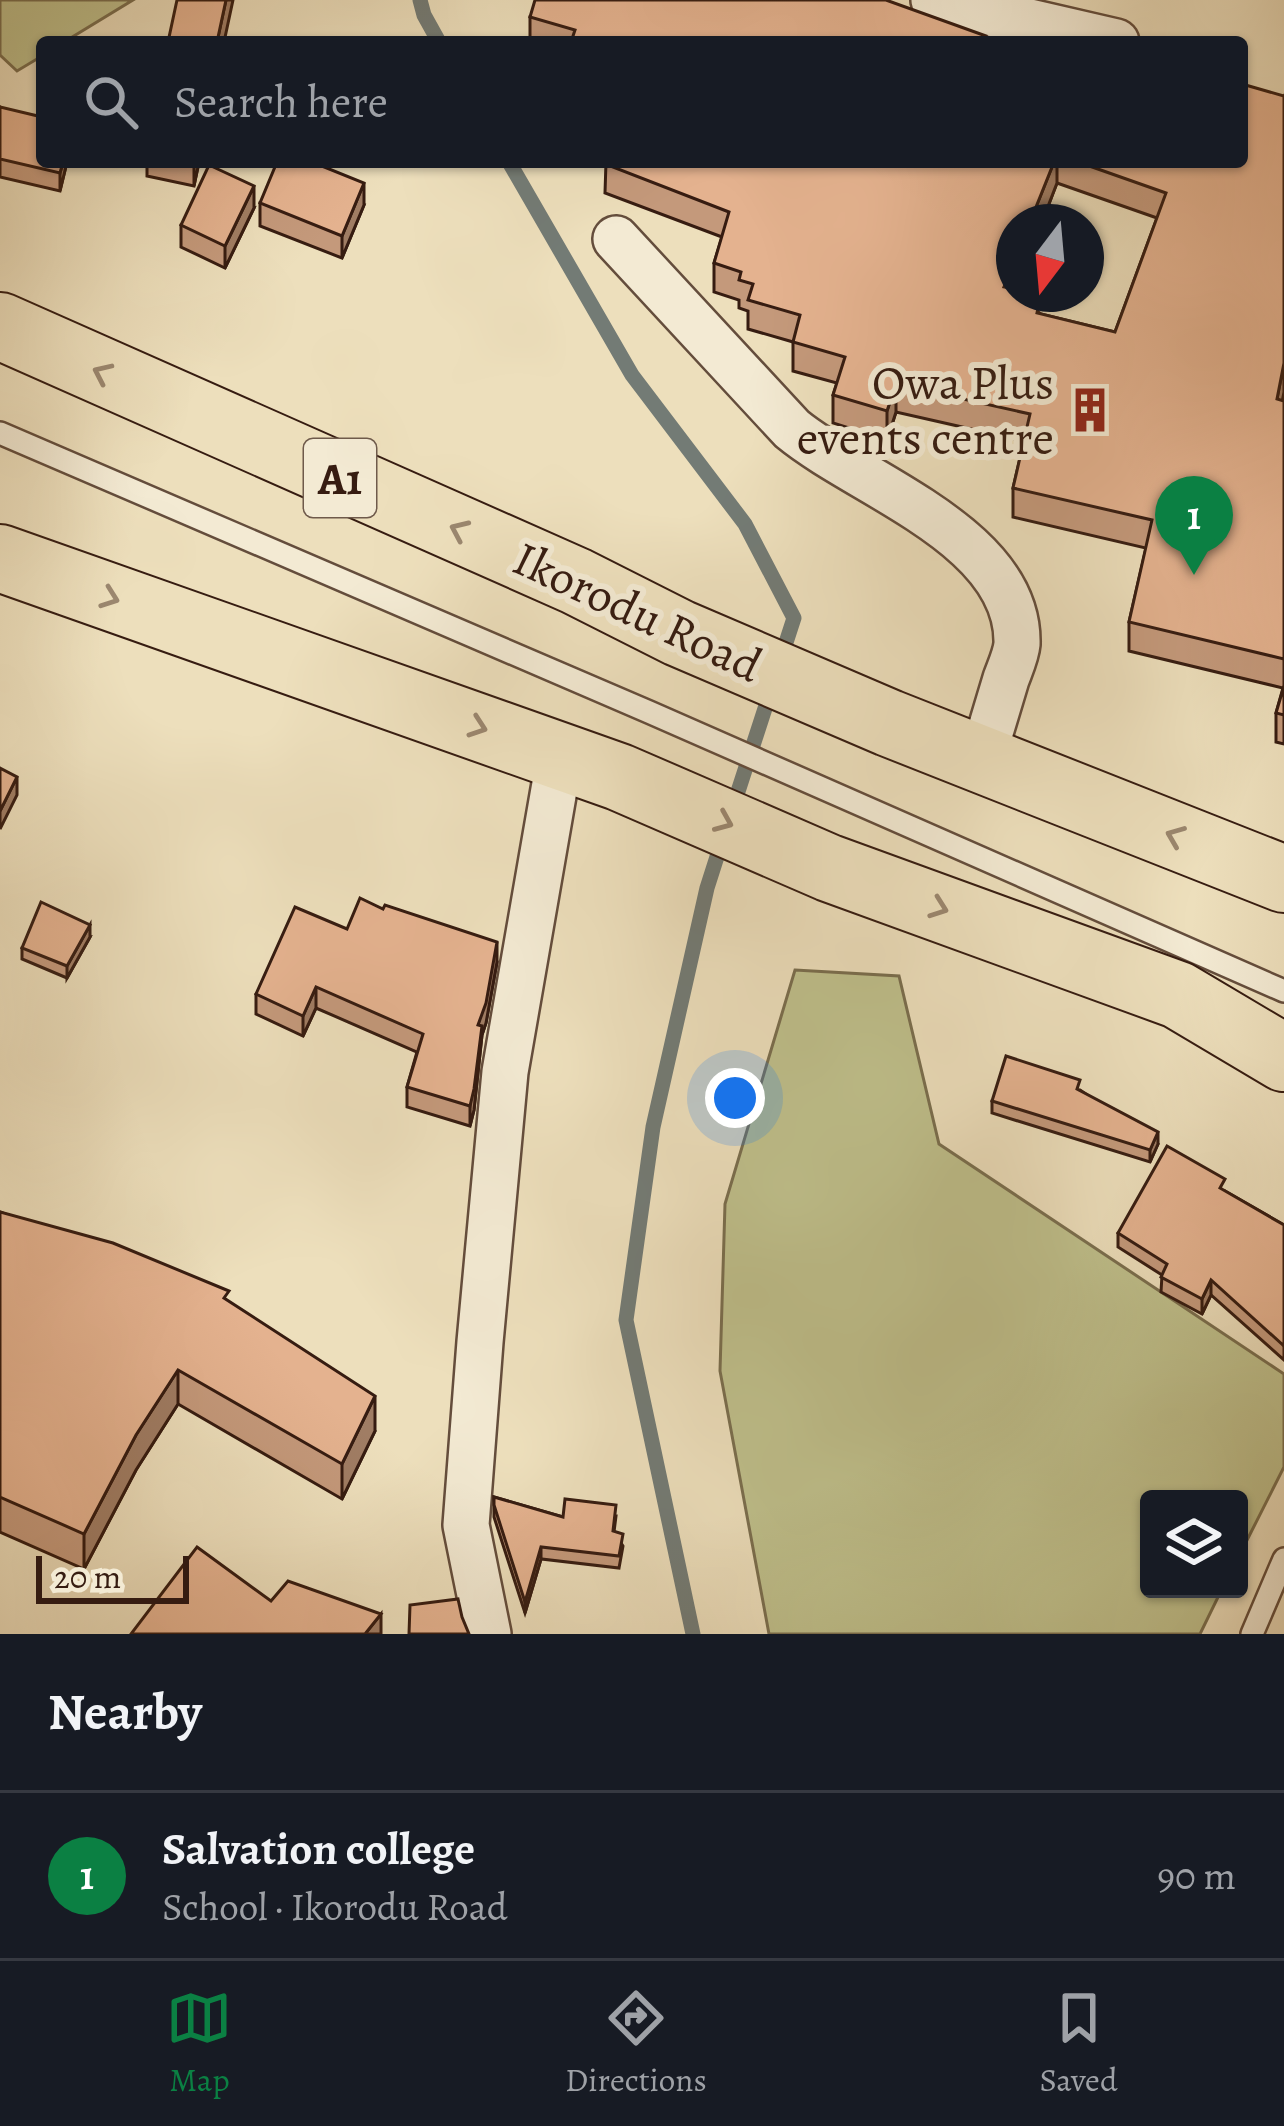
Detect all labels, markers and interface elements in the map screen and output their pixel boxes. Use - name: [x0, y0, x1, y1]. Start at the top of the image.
- search box: [36, 36, 1248, 168]
- icon: search: [78, 69, 144, 135]
- text: Search here: [174, 71, 388, 133]
- north arrow: [996, 204, 1104, 312]
- place label: Owa Plus events centre: [797, 350, 1054, 471]
- one-way arrow: [93, 363, 114, 387]
- building icon: Owa Plus events centre: [1065, 385, 1115, 435]
- road number: A1: [304, 439, 376, 517]
- pin: 1: [1155, 476, 1233, 575]
- one-way arrow: [449, 520, 471, 544]
- street label: Ikorodu Road: [503, 526, 773, 698]
- one-way arrow: [98, 584, 119, 608]
- one-way arrow: [466, 713, 487, 737]
- one-way arrow: [712, 808, 733, 832]
- one-way arrow: [1166, 826, 1187, 850]
- one-way arrow: [927, 894, 948, 918]
- your location: [705, 1068, 765, 1128]
- map controls: [1140, 1490, 1248, 1598]
- button: layers: [1140, 1490, 1248, 1598]
- scale bar: [36, 1550, 189, 1603]
- text: 20 m: [54, 1554, 121, 1599]
- text: Nearby: [48, 1677, 202, 1747]
- text: Salvation college: [162, 1818, 475, 1880]
- text: 1: [80, 1849, 94, 1902]
- text: 90 m: [1157, 1849, 1236, 1902]
- text: School · Ikorodu Road: [162, 1880, 508, 1933]
- tab: Map: [166, 1985, 232, 2102]
- tab: Directions: [565, 1985, 707, 2102]
- tab: Saved: [1039, 1985, 1118, 2102]

